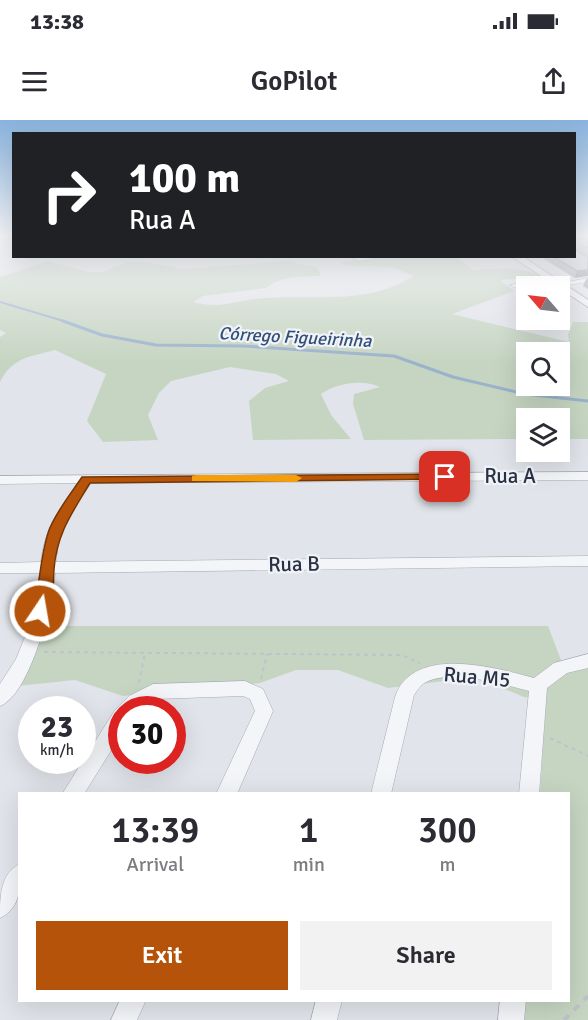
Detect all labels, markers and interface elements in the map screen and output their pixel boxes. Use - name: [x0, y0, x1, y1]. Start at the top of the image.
- text: 13:38: [30, 8, 84, 35]
- icon: menu: [18, 65, 51, 98]
- text: GoPilot: [251, 65, 337, 98]
- icon: share: [537, 65, 570, 98]
- text: 100 m: [129, 153, 240, 204]
- icon: right: [30, 156, 108, 234]
- text: Rua A: [129, 204, 196, 237]
- north arrow: [516, 276, 570, 330]
- map controls: [516, 276, 570, 462]
- water label: Córrego Figueirinha: [218, 322, 373, 352]
- button: search: [516, 342, 570, 396]
- button: layers: [516, 408, 570, 462]
- pin: [419, 451, 470, 502]
- icon: arrive: [428, 460, 461, 493]
- street label: Rua A: [484, 463, 536, 489]
- street label: Rua B: [268, 551, 320, 577]
- position arrow: [8, 579, 72, 643]
- street label: Rua M5: [442, 661, 512, 693]
- speed limit sign: 30: [108, 696, 186, 774]
- text: 23: [41, 709, 73, 746]
- text: km/h: [40, 741, 74, 759]
- text: 13:39: [111, 808, 199, 853]
- text: 1: [299, 808, 319, 853]
- text: 300: [418, 808, 477, 853]
- text: Arrival: [127, 852, 184, 877]
- text: min: [293, 852, 325, 877]
- text: m: [439, 852, 455, 877]
- button: Exit: [36, 921, 288, 990]
- button: Share: [300, 921, 552, 990]

